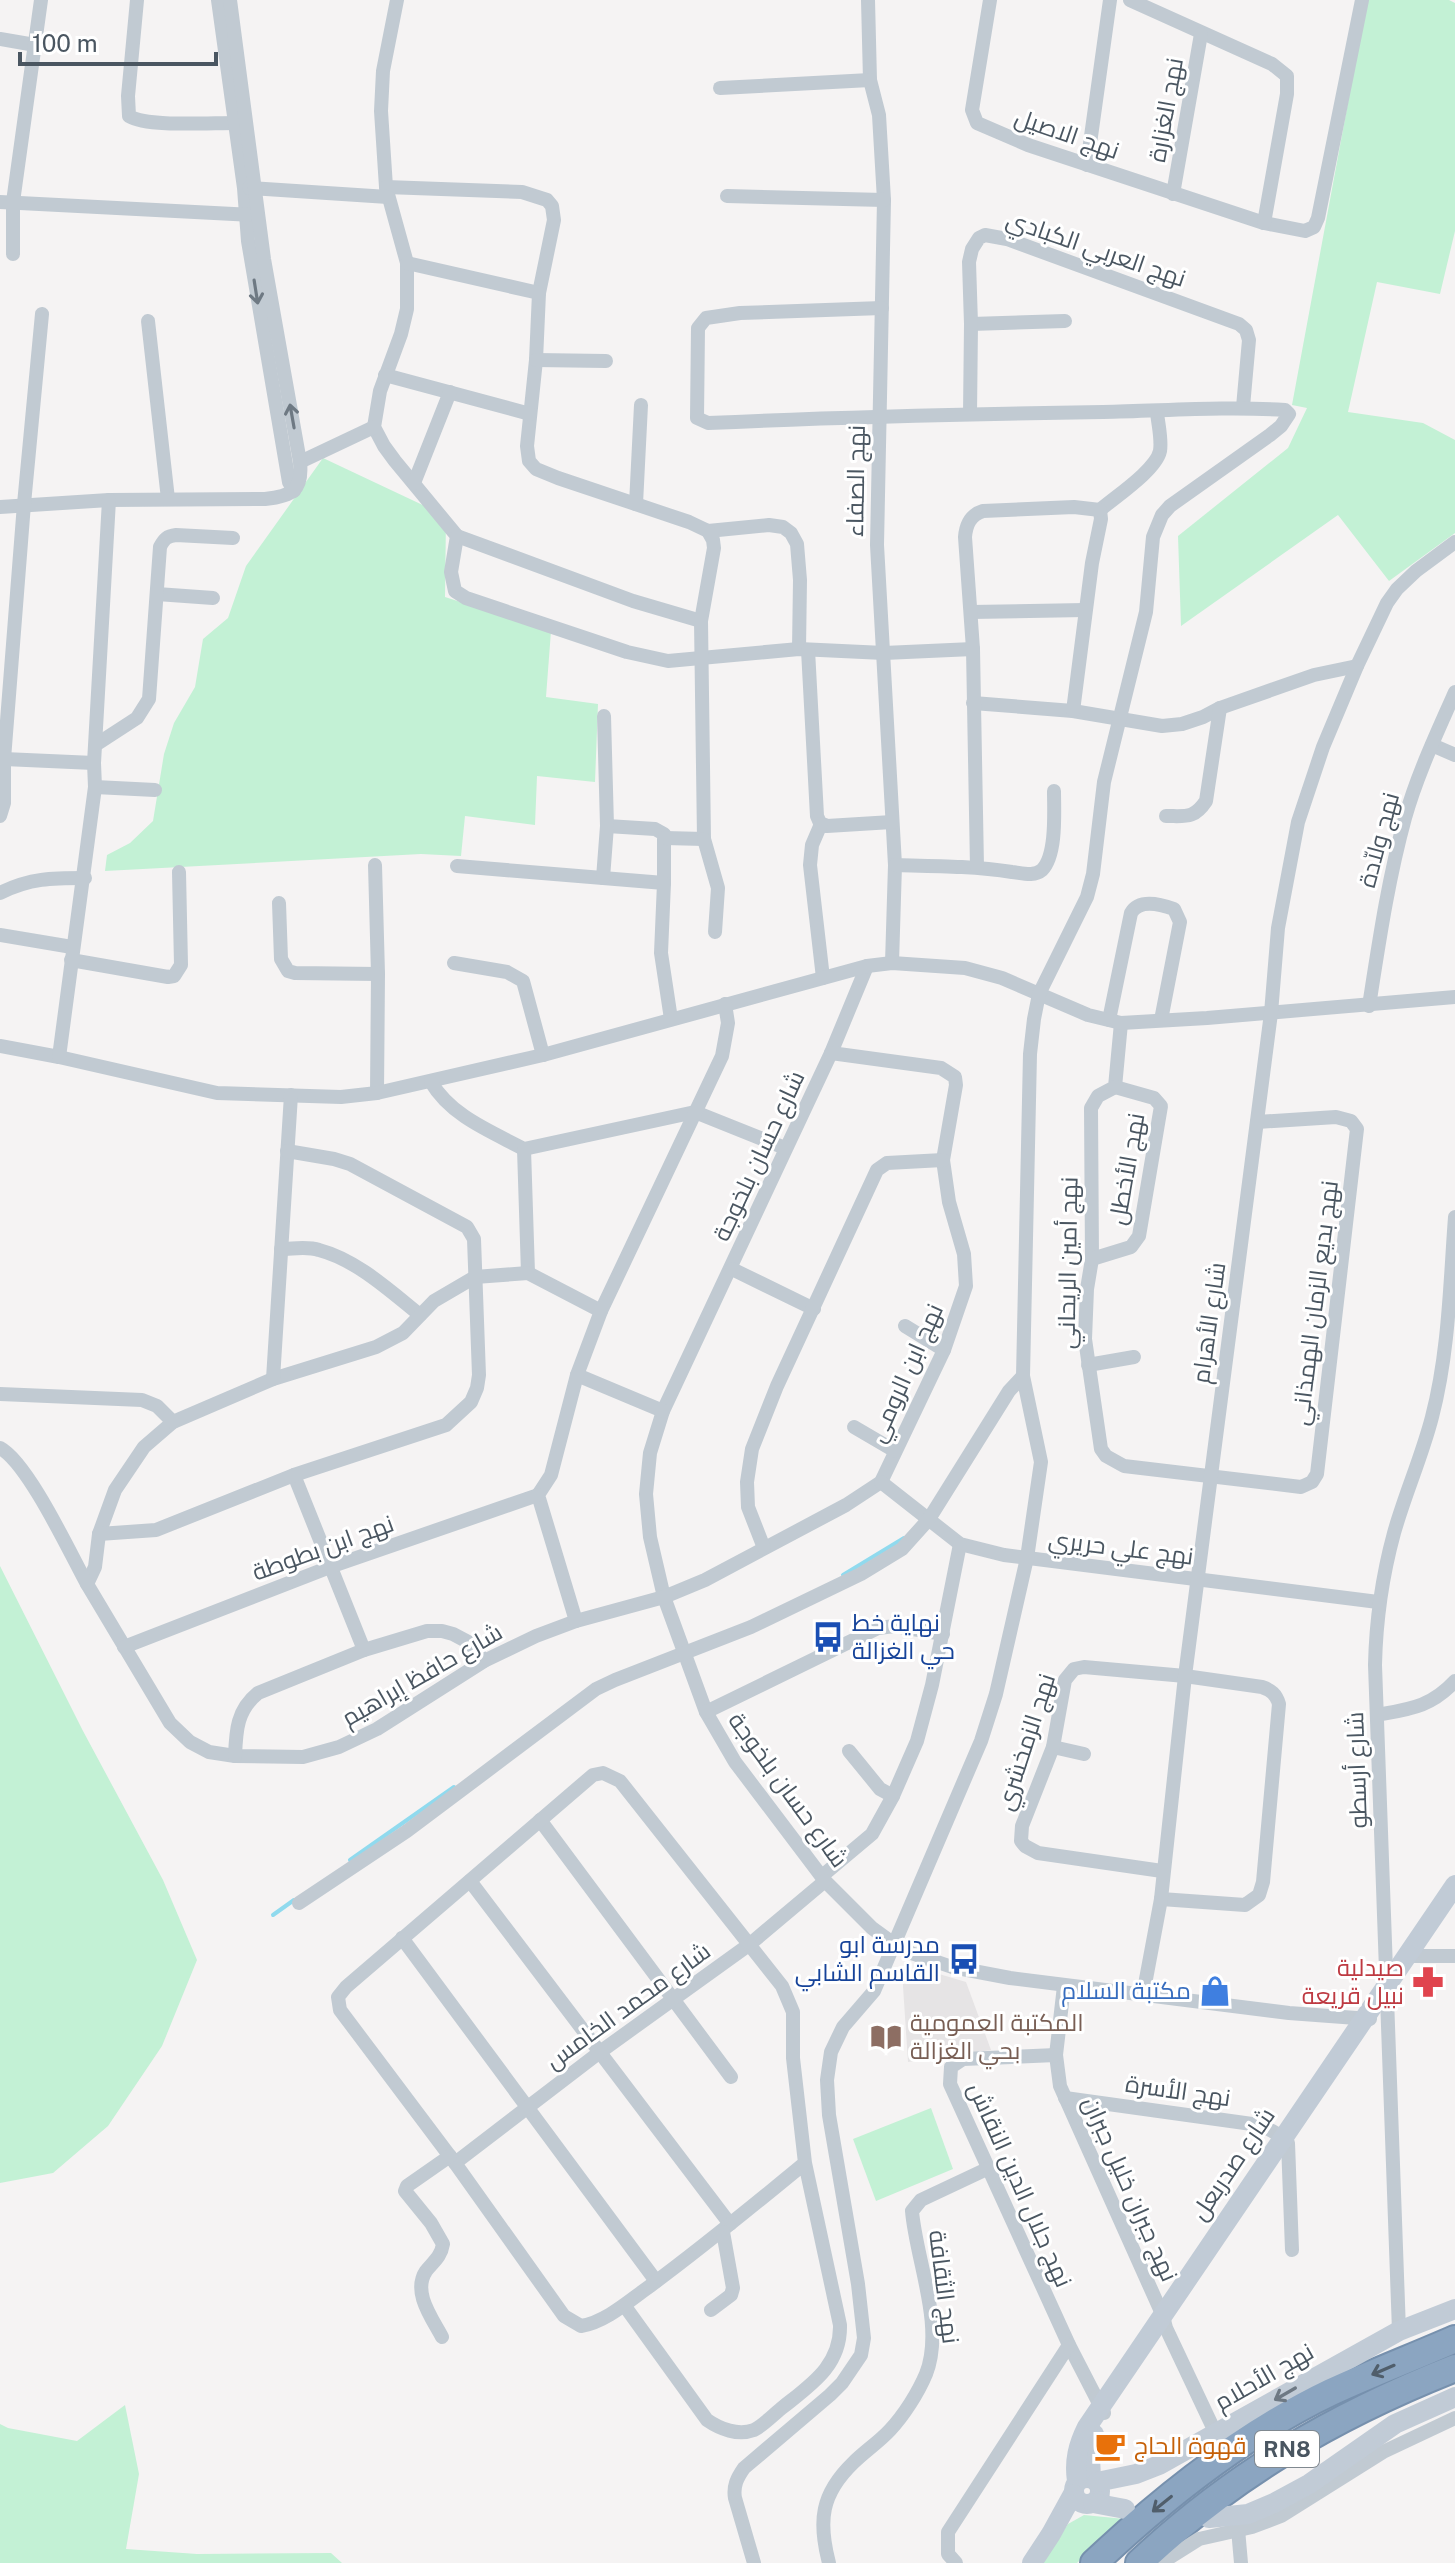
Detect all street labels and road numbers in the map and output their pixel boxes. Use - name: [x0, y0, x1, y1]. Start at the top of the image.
- street label: نهج الغزارة: [1142, 55, 1191, 165]
- street label: نهج الاصيل: [1010, 102, 1123, 167]
- street label: نهج العربي الكبادي: [1001, 204, 1190, 298]
- street label: نهج الصفاء: [840, 425, 873, 537]
- street label: نهج ولاّدة: [1352, 789, 1407, 891]
- street label: شارع حسان بلخوجة: [706, 1066, 812, 1246]
- street label: نهج الأخطل: [1102, 1111, 1153, 1227]
- street label: نهج أمين الريحاني: [1050, 1177, 1089, 1350]
- street label: نهج بديع الزمان الهمذاني: [1285, 1179, 1349, 1428]
- street label: شارع الأهرام: [1186, 1260, 1233, 1386]
- street label: نهج ابن الرومي: [862, 1299, 954, 1449]
- street label: نهج ابن بطوطة: [248, 1508, 398, 1588]
- street label: نهج علي حريري: [1046, 1524, 1195, 1576]
- street label: شارع حافظ إبراهيم: [336, 1617, 508, 1734]
- street label: نهج الزمخشري: [990, 1670, 1065, 1815]
- street label: شارع حسان بلخوجة: [721, 1707, 854, 1874]
- street label: شارع أرسطو: [1339, 1711, 1375, 1829]
- street label: شارع محمد الخامس: [539, 1936, 717, 2077]
- street label: نهج الأسرة: [1123, 2069, 1232, 2114]
- street label: نهج جلال الدين النقاش: [960, 2078, 1079, 2292]
- street label: نهج جبران خليل جبران: [1075, 2092, 1184, 2287]
- street label: شارع صدربعل: [1184, 2102, 1283, 2227]
- street label: نهج الثقافة: [921, 2229, 966, 2346]
- street label: نهج الأحلام: [1209, 2337, 1319, 2418]
- road number: RN8: [1255, 2431, 1319, 2467]

